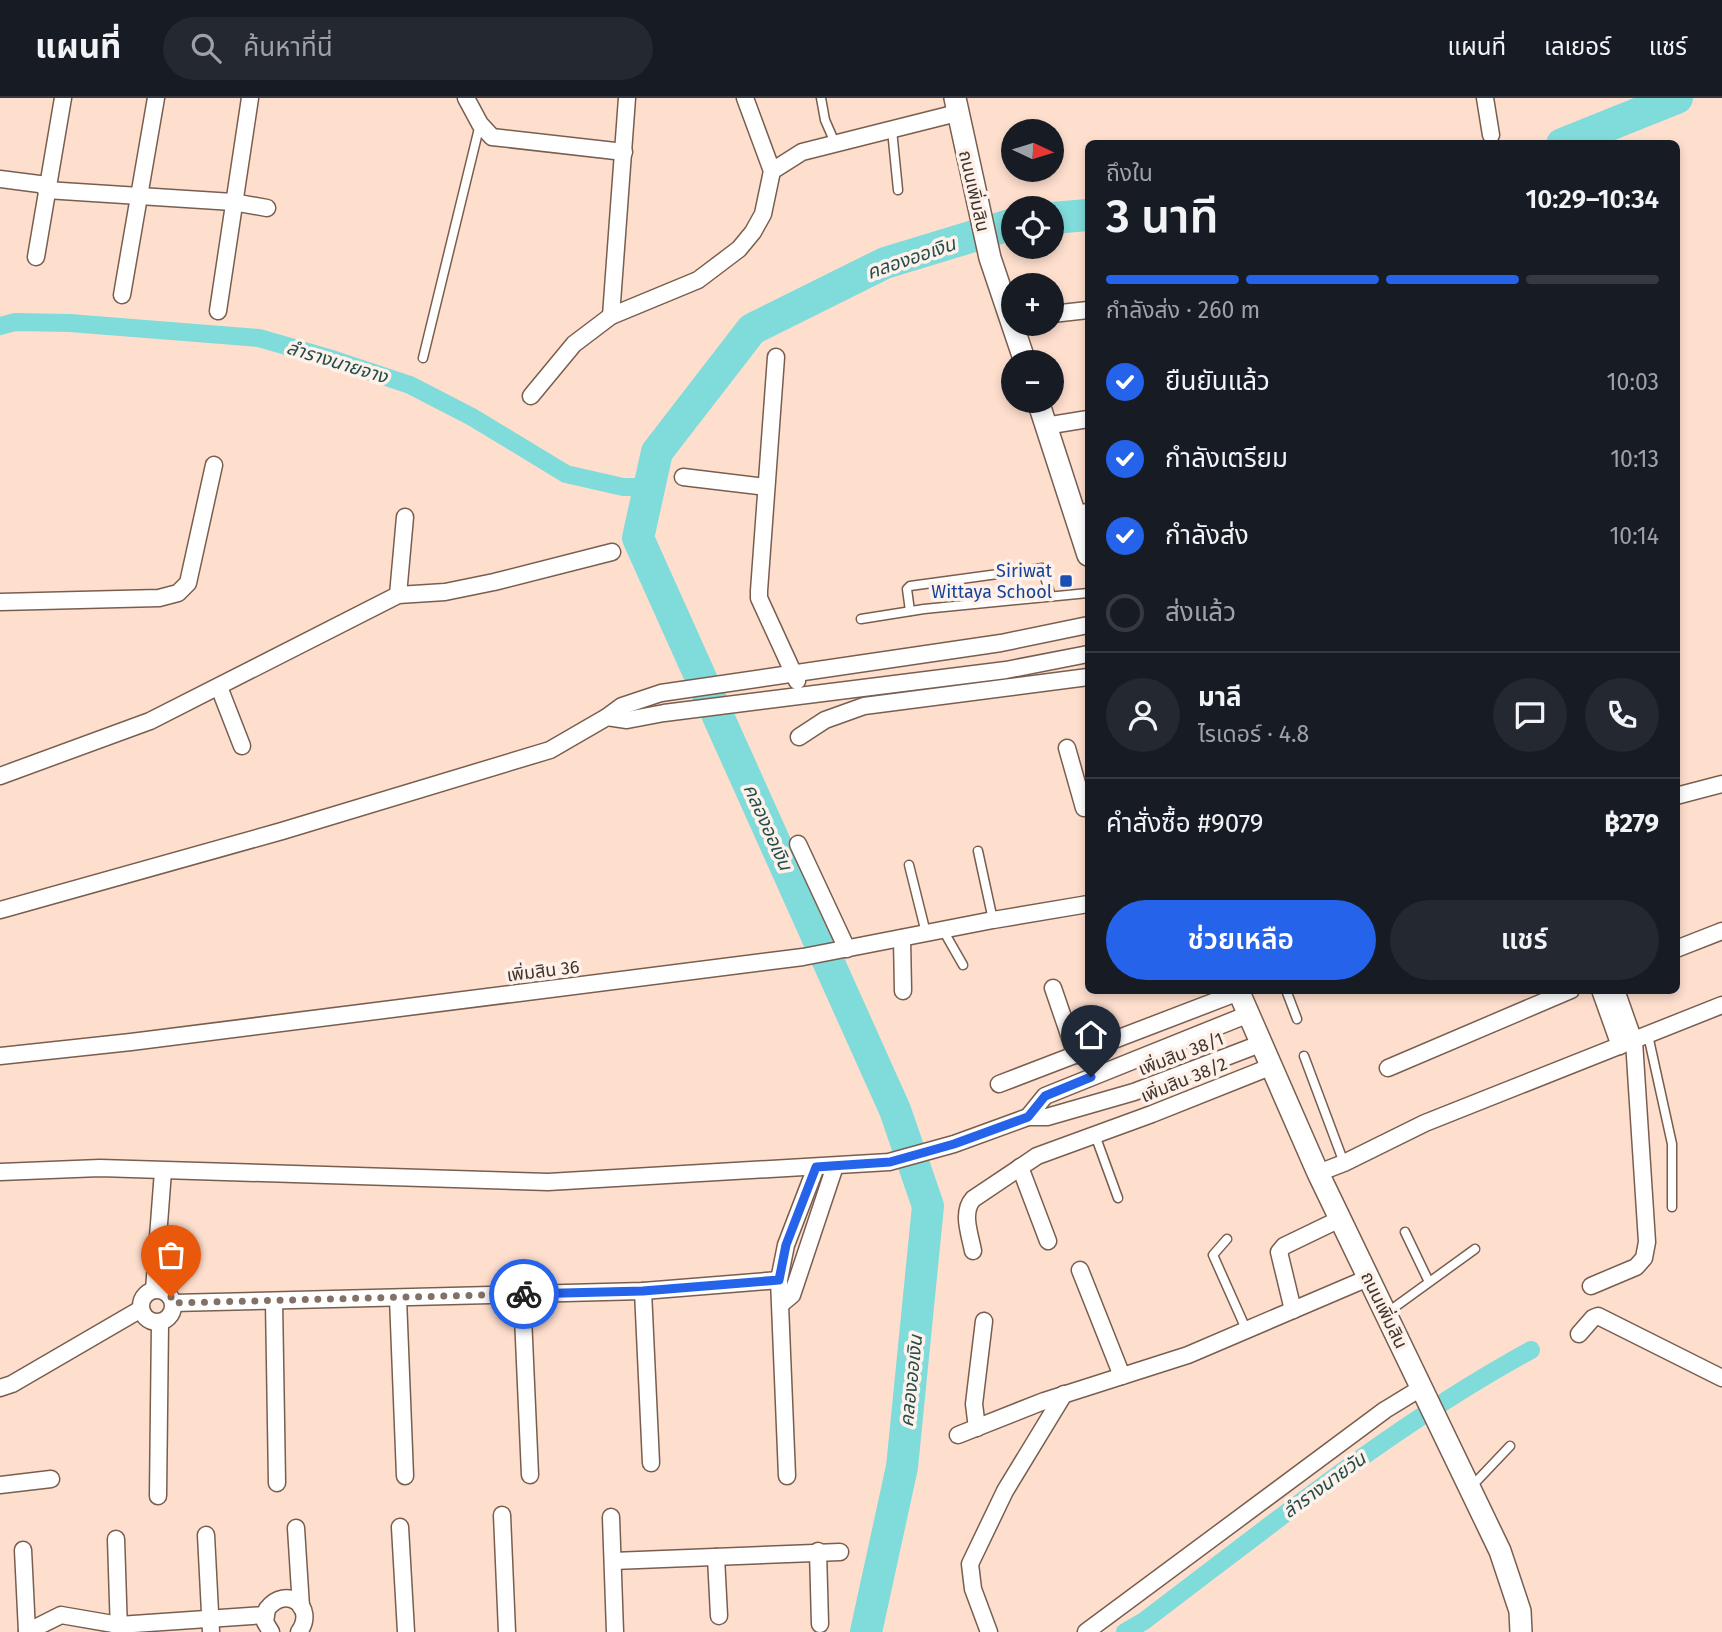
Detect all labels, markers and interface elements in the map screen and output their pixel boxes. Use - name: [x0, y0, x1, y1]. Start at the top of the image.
- search box: [163, 17, 653, 80]
- text: แผนที่: [35, 27, 121, 67]
- icon: search: [187, 29, 225, 67]
- text: ค้นหาที่นี่: [243, 32, 333, 63]
- text: แผนที่: [1448, 33, 1506, 61]
- text: เลเยอร์: [1544, 33, 1611, 61]
- text: แชร์: [1649, 33, 1687, 61]
- north arrow: [1001, 119, 1064, 182]
- map controls: [1001, 119, 1064, 413]
- street label: ถนนเพิ่มสิน: [954, 148, 995, 234]
- text: ถึงใน: [1106, 159, 1153, 187]
- text: 10:29–10:34: [1525, 184, 1659, 215]
- text: 3 นาที: [1106, 189, 1219, 244]
- button: locate: [1001, 196, 1064, 259]
- water label: คลองออเงิน: [864, 232, 960, 284]
- button: +: [1001, 273, 1064, 336]
- text: กำลังส่ง · 260 m: [1106, 296, 1260, 324]
- water label: ลำรางนายจาง: [284, 336, 391, 388]
- button: −: [1001, 350, 1064, 413]
- icon: check: [1106, 363, 1144, 401]
- text: ยืนยันแล้ว: [1165, 366, 1270, 397]
- text: 10:03: [1607, 368, 1659, 396]
- icon: check: [1106, 440, 1144, 478]
- text: กำลังเตรียม: [1165, 443, 1288, 474]
- text: 10:13: [1610, 445, 1659, 473]
- icon: check: [1106, 517, 1144, 555]
- text: กำลังส่ง: [1165, 520, 1249, 551]
- text: 10:14: [1609, 522, 1659, 550]
- place label: Siriwat Wittaya School: [931, 560, 1053, 603]
- marker: Siriwat Wittaya School: [1058, 573, 1074, 589]
- text: ส่งแล้ว: [1165, 597, 1236, 628]
- button: person: [1106, 678, 1180, 752]
- button: chat: [1493, 678, 1567, 752]
- button: phone: [1585, 678, 1659, 752]
- text: มาลี: [1198, 682, 1242, 713]
- text: ไรเดอร์ · 4.8: [1198, 720, 1309, 748]
- water label: คลองออเงิน: [739, 780, 798, 875]
- text: คำสั่งซื้อ #9079: [1106, 808, 1263, 839]
- text: ฿279: [1604, 808, 1659, 839]
- button: ช่วยเหลือ: [1106, 900, 1376, 980]
- button: แชร์: [1390, 900, 1659, 980]
- street label: เพิ่มสิน 36: [505, 955, 581, 986]
- pin: [1061, 1005, 1121, 1077]
- icon: home: [1072, 1016, 1110, 1054]
- street label: เพิ่มสิน 38/1: [1135, 1027, 1227, 1080]
- street label: เพิ่มสิน 38/2: [1137, 1052, 1230, 1107]
- pin: [141, 1225, 201, 1297]
- icon: bag: [152, 1236, 190, 1274]
- courier: [489, 1259, 559, 1329]
- street label: ถนนเพิ่มสิน: [1356, 1268, 1413, 1352]
- icon: bike: [505, 1275, 543, 1313]
- water label: คลองออเงิน: [895, 1333, 927, 1428]
- water label: ลำรางนายวัน: [1278, 1446, 1371, 1523]

